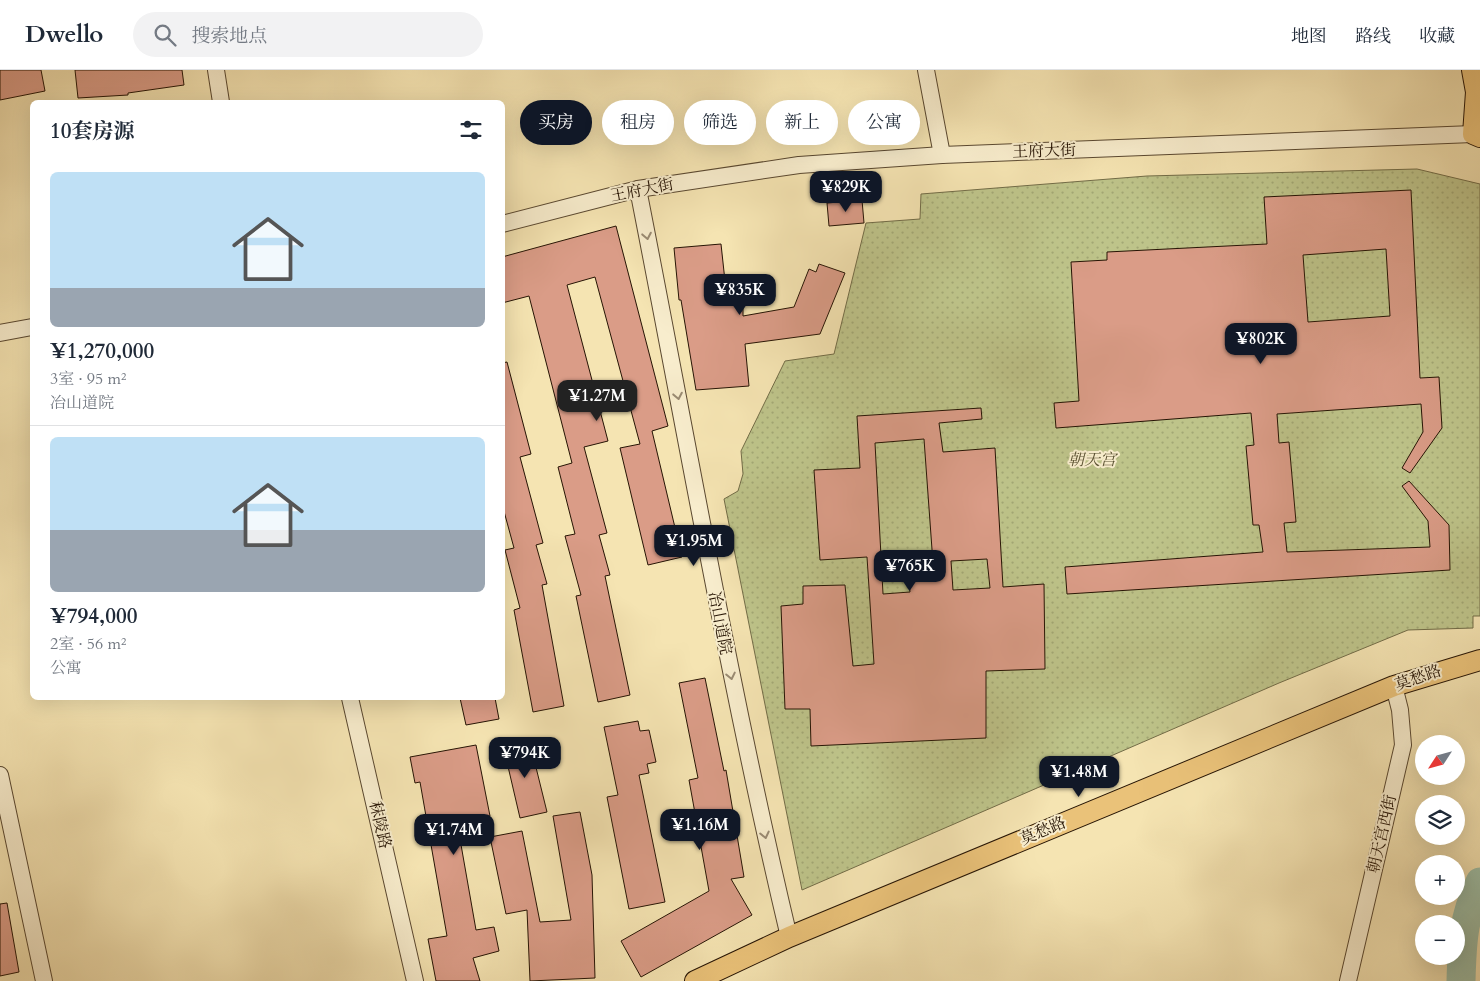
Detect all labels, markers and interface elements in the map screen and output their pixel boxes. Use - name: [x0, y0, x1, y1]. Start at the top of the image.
- search box: [133, 12, 483, 57]
- text: Dwello: [25, 18, 103, 51]
- icon: search: [151, 21, 179, 49]
- text: 搜索地点: [191, 23, 267, 49]
- text: 地图: [1291, 24, 1327, 49]
- text: 路线: [1355, 24, 1391, 49]
- text: 收藏: [1419, 24, 1455, 49]
- chip: 买房: [520, 100, 592, 145]
- chip: 租房: [602, 100, 674, 145]
- chip: 筛选: [684, 100, 756, 145]
- chip: 新上: [766, 100, 838, 145]
- chip: 公寓: [848, 100, 920, 145]
- icon: filters: [457, 116, 485, 144]
- text: 10套房源: [50, 117, 135, 146]
- street label: 王府大街: [1012, 139, 1076, 163]
- pin: ¥829K: [811, 170, 881, 213]
- street label: 王府大街: [608, 173, 676, 207]
- text: ¥829K: [821, 176, 871, 198]
- icon: home: [223, 204, 313, 294]
- one-way arrow: [641, 232, 652, 241]
- pin: ¥835K: [705, 274, 775, 316]
- text: ¥835K: [715, 279, 765, 301]
- pin: ¥802K: [1226, 322, 1296, 365]
- text: ¥802K: [1236, 328, 1286, 350]
- text: ¥1,270,000: [50, 337, 154, 366]
- text: 3室 · 95 m²: [50, 368, 126, 390]
- pin: ¥1.27M: [556, 380, 638, 422]
- text: ¥1.27M: [568, 385, 626, 407]
- one-way arrow: [673, 391, 683, 400]
- text: 冶山道院: [50, 392, 114, 414]
- park label: 朝天宫: [1068, 449, 1119, 471]
- icon: home: [223, 470, 313, 560]
- pin: ¥1.95M: [653, 524, 735, 567]
- text: ¥1.95M: [665, 530, 723, 552]
- pin: ¥765K: [875, 550, 945, 592]
- text: ¥765K: [885, 555, 935, 577]
- street label: 冶山道院: [703, 589, 737, 657]
- text: ¥794,000: [50, 602, 137, 631]
- text: 2室 · 56 m²: [50, 633, 126, 655]
- text: 公寓: [50, 657, 82, 679]
- street label: 莫愁路: [1392, 660, 1444, 696]
- one-way arrow: [725, 672, 736, 680]
- north arrow: [1415, 735, 1465, 785]
- map controls: [1415, 735, 1465, 965]
- pin: ¥794K: [490, 736, 560, 779]
- text: ¥794K: [500, 742, 550, 764]
- pin: ¥1.48M: [1038, 756, 1120, 798]
- text: ¥1.48M: [1050, 761, 1108, 783]
- street label: 朝天宫西街: [1362, 793, 1402, 875]
- button: layers: [1415, 795, 1465, 845]
- street label: 秣陵路: [364, 799, 396, 851]
- pin: ¥1.16M: [659, 808, 741, 851]
- street label: 莫愁路: [1017, 811, 1069, 851]
- pin: ¥1.74M: [413, 814, 495, 856]
- text: ¥1.16M: [671, 814, 729, 836]
- text: ¥1.74M: [425, 819, 483, 841]
- one-way arrow: [759, 830, 770, 839]
- button: +: [1415, 855, 1465, 905]
- button: −: [1415, 915, 1465, 965]

